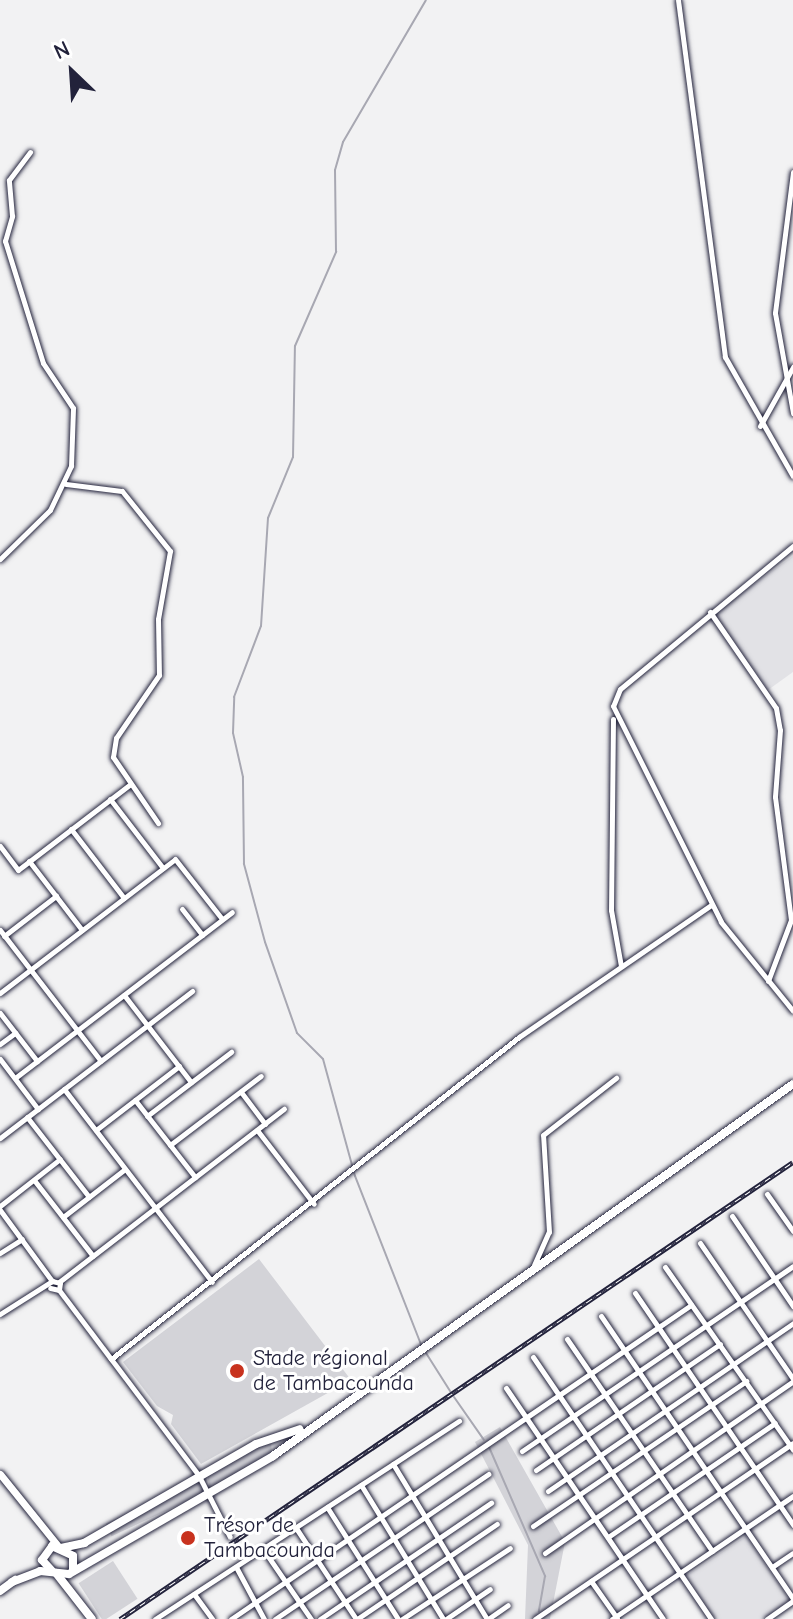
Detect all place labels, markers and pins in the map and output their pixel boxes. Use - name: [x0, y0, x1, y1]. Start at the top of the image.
- place label: Stade régional de Tambacounda: [253, 1345, 414, 1396]
- marker: Stade régional de Tambacounda: [228, 1362, 246, 1380]
- place label: Trésor de Tambacounda: [204, 1512, 335, 1564]
- marker: Trésor de Tambacounda: [179, 1529, 197, 1547]

